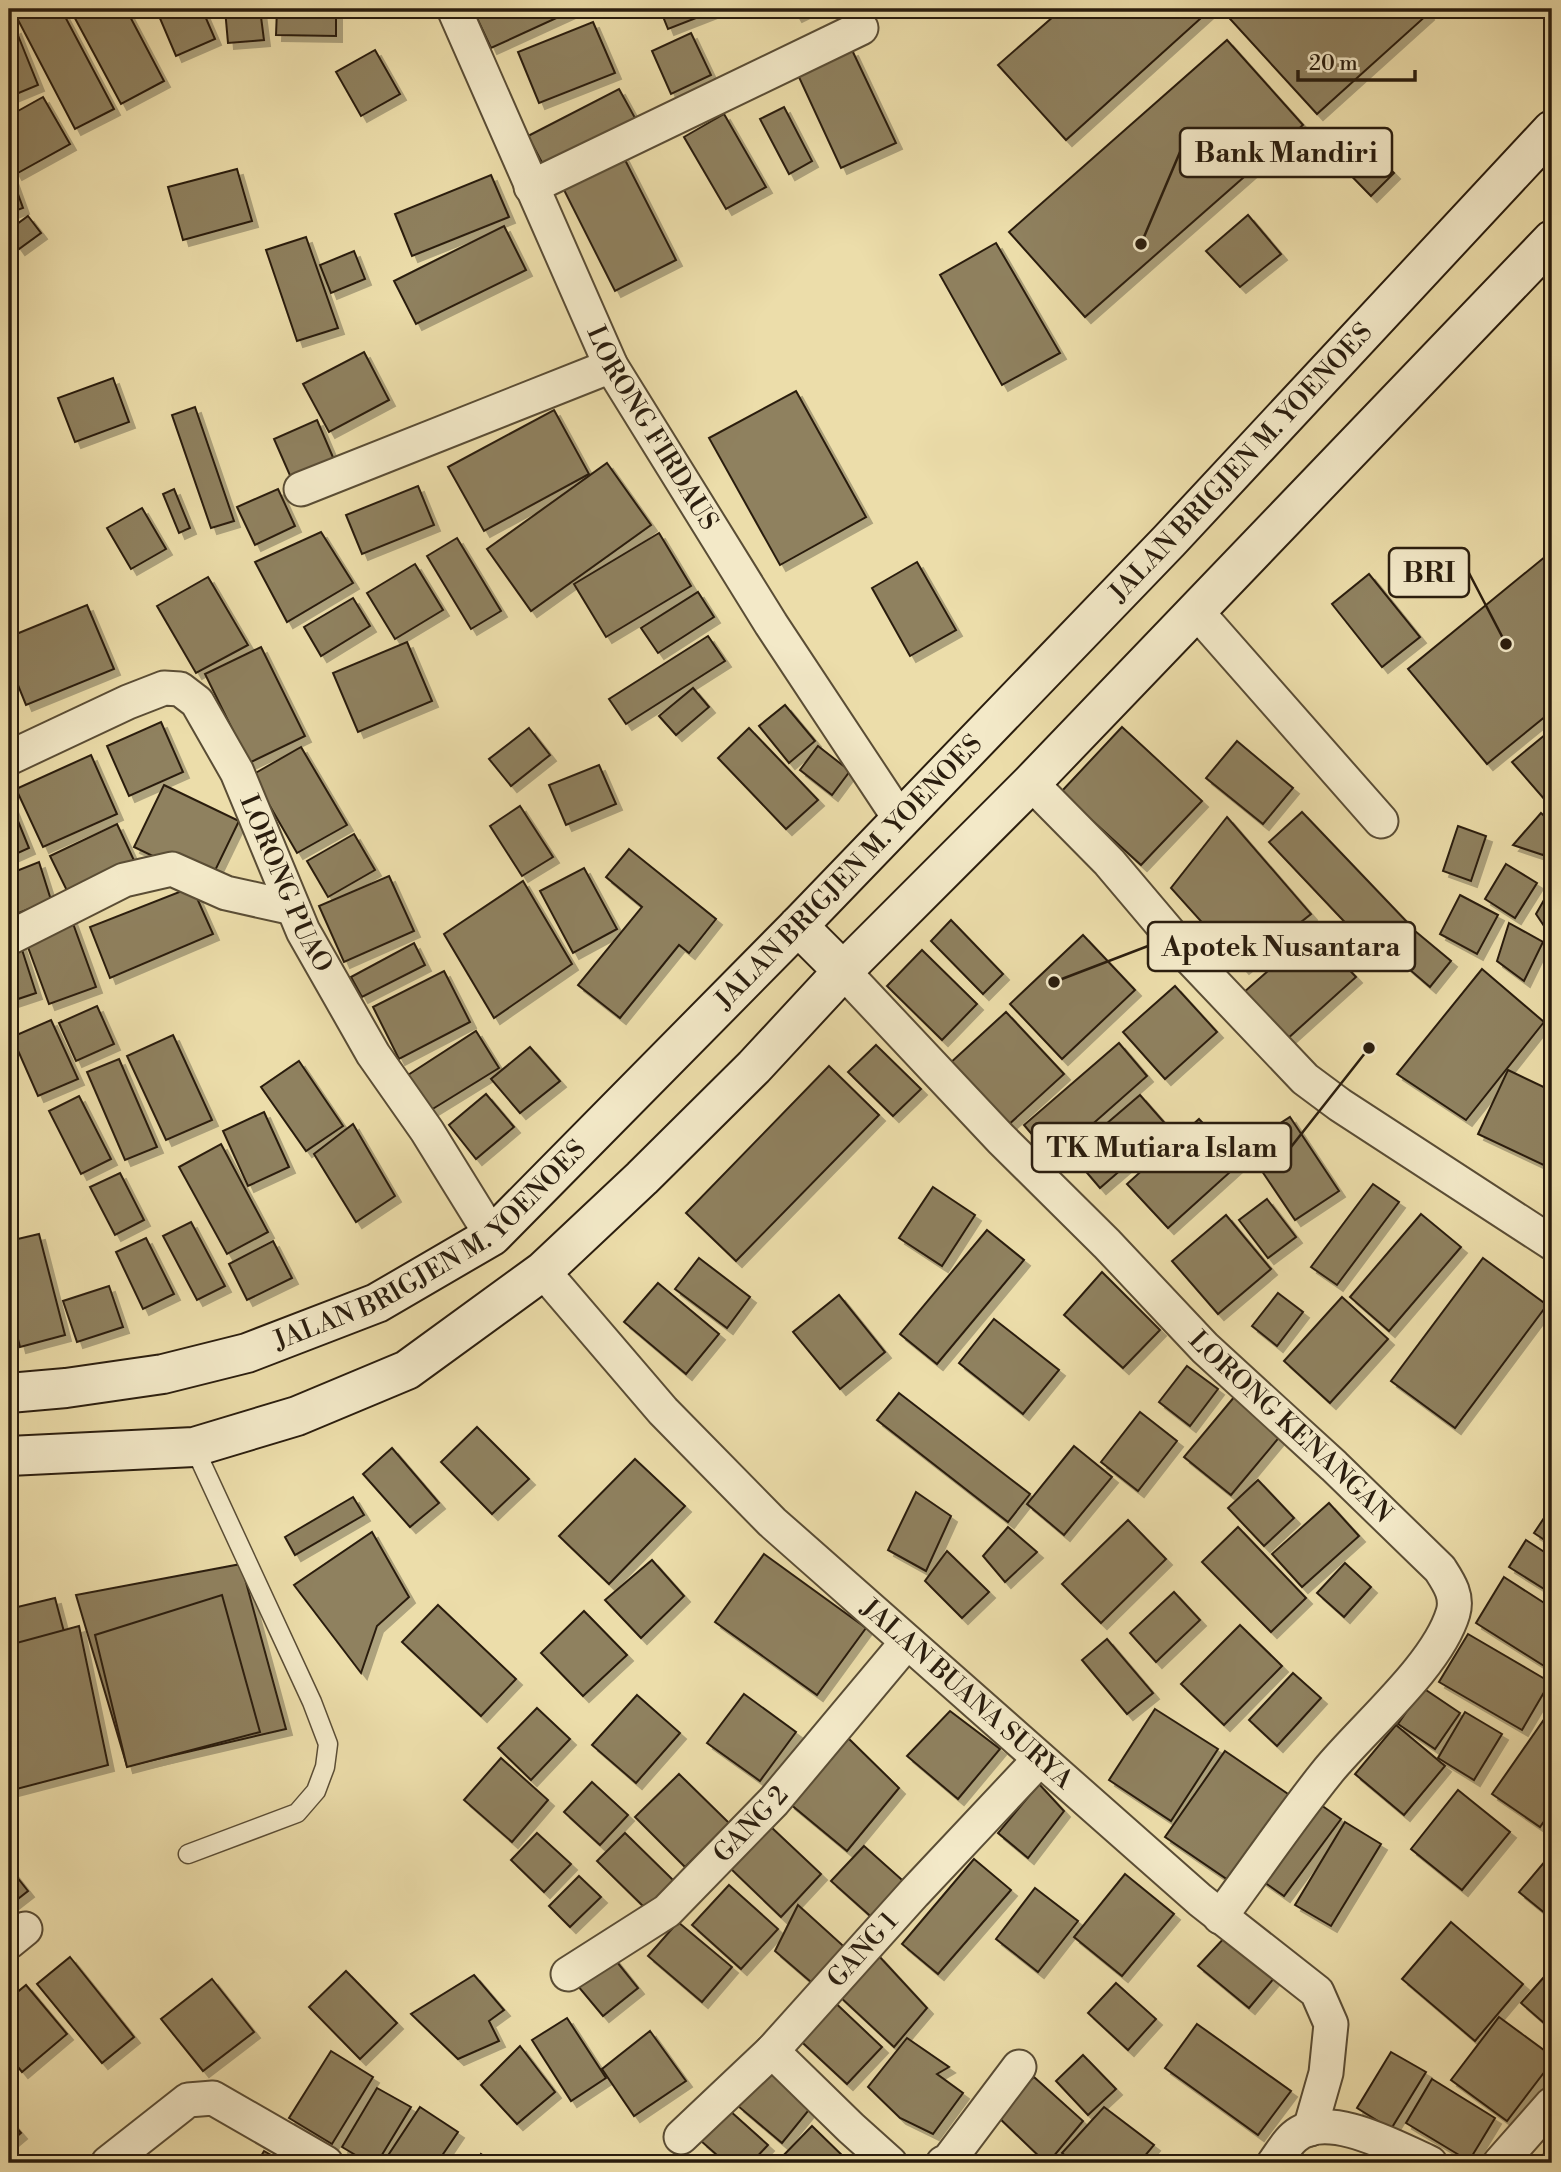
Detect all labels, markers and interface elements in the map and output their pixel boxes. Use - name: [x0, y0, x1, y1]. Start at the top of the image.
- scale bar: [1298, 38, 1416, 82]
- text: 20 m: [1309, 51, 1358, 77]
- callout: Bank Mandiri: [1180, 128, 1392, 177]
- text: Bank Mandiri: [1194, 136, 1378, 171]
- street label: JALAN BRIGJEN M. YOENOES: [1102, 317, 1379, 609]
- street label: LORONG FIRDAUS: [579, 321, 725, 536]
- callout: BRI: [1389, 548, 1469, 597]
- text: BRI: [1403, 556, 1455, 591]
- street label: JALAN BRIGJEN M. YOENOES: [708, 728, 989, 1017]
- street label: LORONG PUAO: [232, 790, 339, 978]
- callout: Apotek Nusantara: [1148, 922, 1415, 971]
- text: Apotek Nusantara: [1161, 930, 1401, 965]
- callout: TK Mutiara Islam: [1032, 1123, 1291, 1172]
- text: TK Mutiara Islam: [1047, 1131, 1278, 1166]
- street label: JALAN BRIGJEN M. YOENOES: [268, 1134, 593, 1357]
- street label: LORONG KENANGAN: [1182, 1325, 1399, 1530]
- street label: JALAN BUANA SURYA: [854, 1592, 1080, 1797]
- street label: GANG 2: [707, 1780, 795, 1869]
- street label: GANG 1: [821, 1906, 905, 1994]

